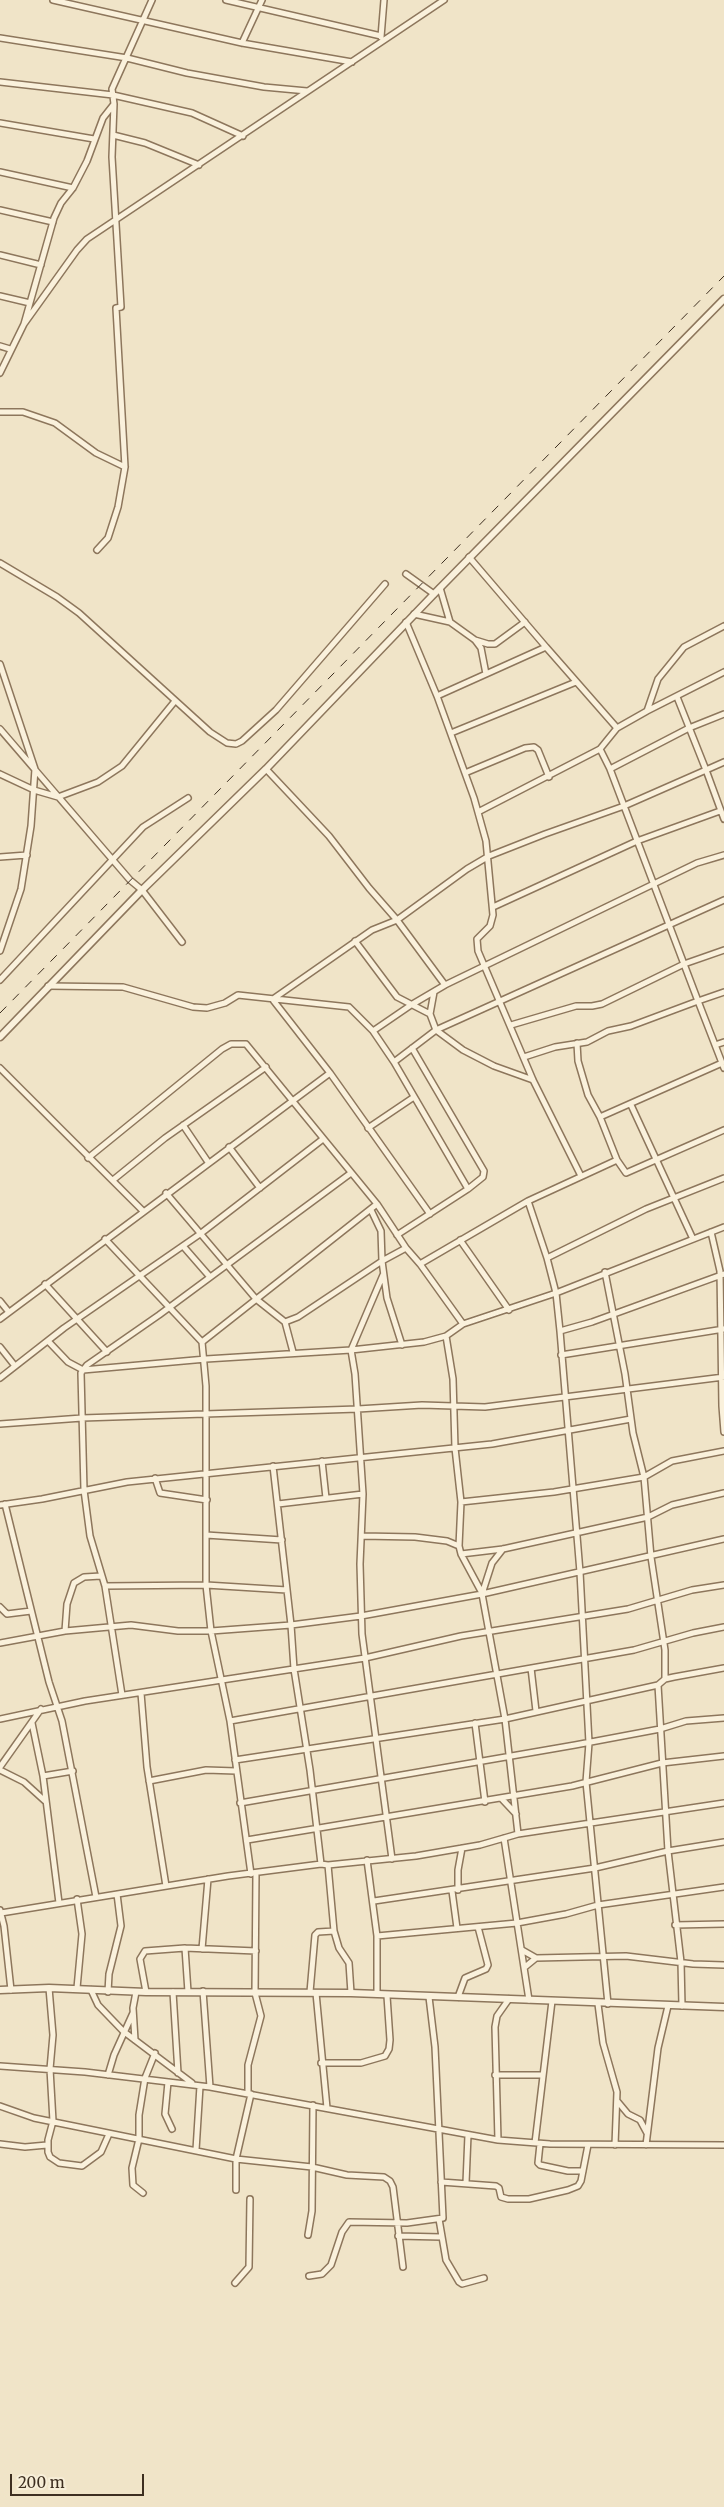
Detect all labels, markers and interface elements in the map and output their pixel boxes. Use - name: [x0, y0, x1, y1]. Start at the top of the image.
- scale bar: [12, 2464, 146, 2496]
- text: 200 m: [18, 2473, 65, 2492]

